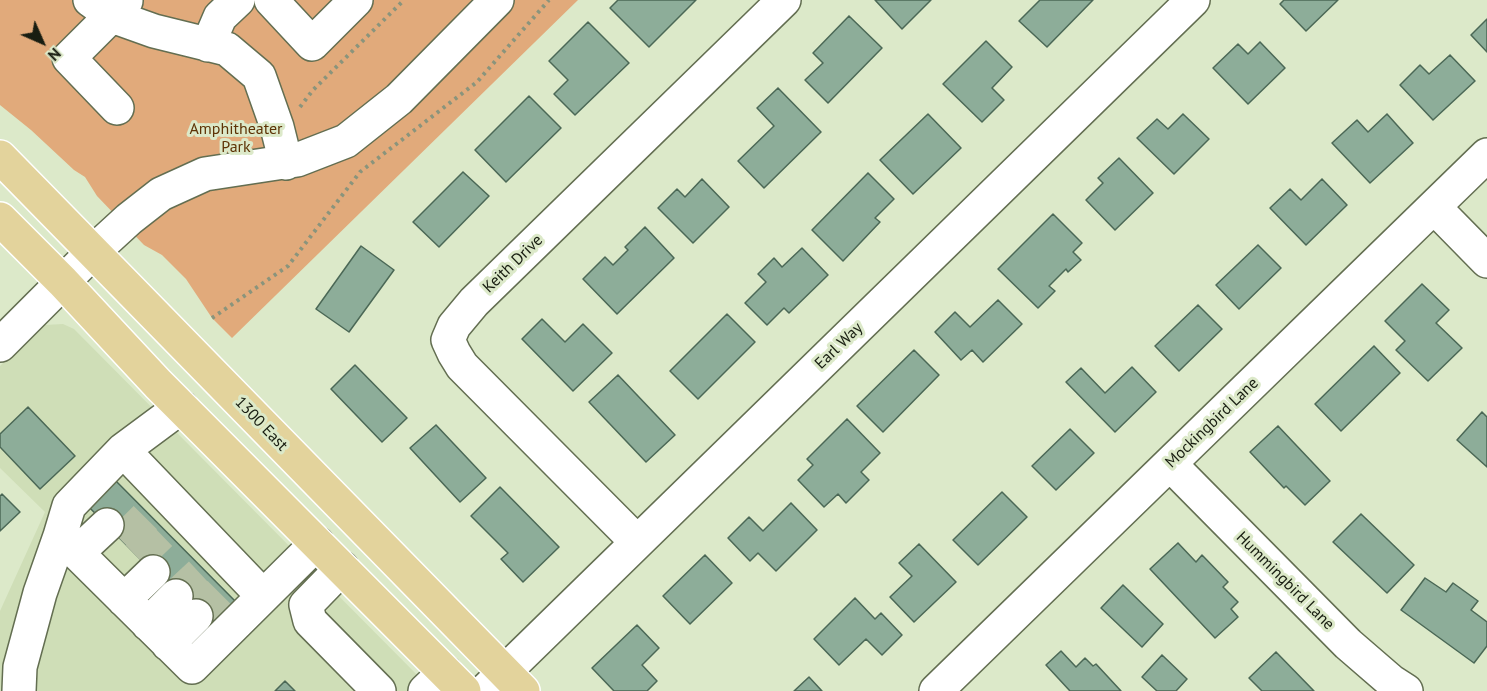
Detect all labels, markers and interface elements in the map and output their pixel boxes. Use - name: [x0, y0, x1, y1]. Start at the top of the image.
- north arrow: [12, 12, 72, 72]
- text: N: [44, 44, 66, 66]
- park label: Amphitheater Park: [189, 119, 283, 157]
- street label: Keith Drive: [479, 231, 547, 297]
- street label: Earl Way: [811, 319, 867, 373]
- street label: Mockingbird Lane: [1162, 374, 1262, 472]
- street label: 1300 East: [231, 393, 291, 455]
- street label: Hummingbird Lane: [1232, 528, 1338, 634]

